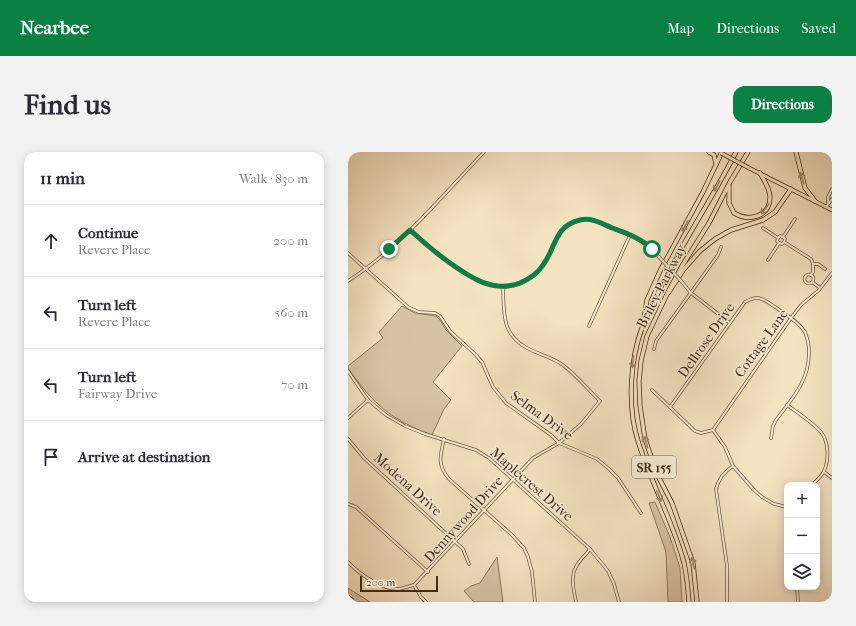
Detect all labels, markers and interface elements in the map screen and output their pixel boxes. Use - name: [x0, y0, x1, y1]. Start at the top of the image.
- text: Nearbee: [20, 17, 89, 39]
- text: Map: [667, 20, 694, 37]
- text: Directions: [716, 20, 779, 37]
- text: Saved: [801, 20, 836, 37]
- button: Directions: [733, 86, 832, 123]
- text: Find us: [24, 88, 111, 121]
- text: 11 min: [40, 168, 85, 188]
- text: Walk · 830 m: [239, 171, 308, 186]
- one-way arrow: [798, 172, 805, 185]
- one-way arrow: [713, 180, 721, 191]
- one-way arrow: [761, 203, 769, 214]
- one-way arrow: [680, 220, 688, 232]
- text: Continue: [78, 224, 138, 242]
- icon: ahead: [40, 230, 62, 252]
- text: 200 m: [273, 233, 308, 248]
- route end: [380, 240, 398, 258]
- route start: [643, 240, 661, 258]
- street label: Briley Parkway: [633, 241, 690, 331]
- text: Revere Place: [78, 242, 151, 257]
- text: Turn left: [78, 296, 136, 314]
- street label: Dellrose Drive: [674, 299, 739, 381]
- icon: left: [40, 302, 62, 324]
- text: 560 m: [275, 305, 308, 320]
- street label: Cottage Lane: [731, 306, 792, 381]
- text: Revere Place: [78, 314, 151, 329]
- one-way arrow: [630, 355, 637, 368]
- text: Turn left: [78, 368, 136, 386]
- icon: left: [40, 374, 62, 396]
- text: 70 m: [281, 377, 308, 392]
- text: Fairway Drive: [78, 386, 157, 401]
- street label: Selma Drive: [507, 387, 576, 444]
- one-way arrow: [642, 436, 650, 449]
- street label: Maplecrest Drive: [487, 444, 576, 525]
- icon: arrive: [40, 446, 62, 468]
- text: Arrive at destination: [78, 448, 210, 466]
- street label: Modena Drive: [370, 449, 445, 520]
- road number: SR 155: [632, 456, 676, 478]
- street label: Dennywood Drive: [420, 473, 507, 566]
- map controls: [784, 482, 820, 590]
- button: +: [784, 482, 820, 518]
- one-way arrow: [656, 490, 663, 502]
- button: −: [784, 518, 820, 554]
- button: layers: [784, 554, 820, 590]
- one-way arrow: [688, 557, 696, 570]
- scale bar: [360, 574, 438, 593]
- text: 200 m: [366, 576, 395, 589]

